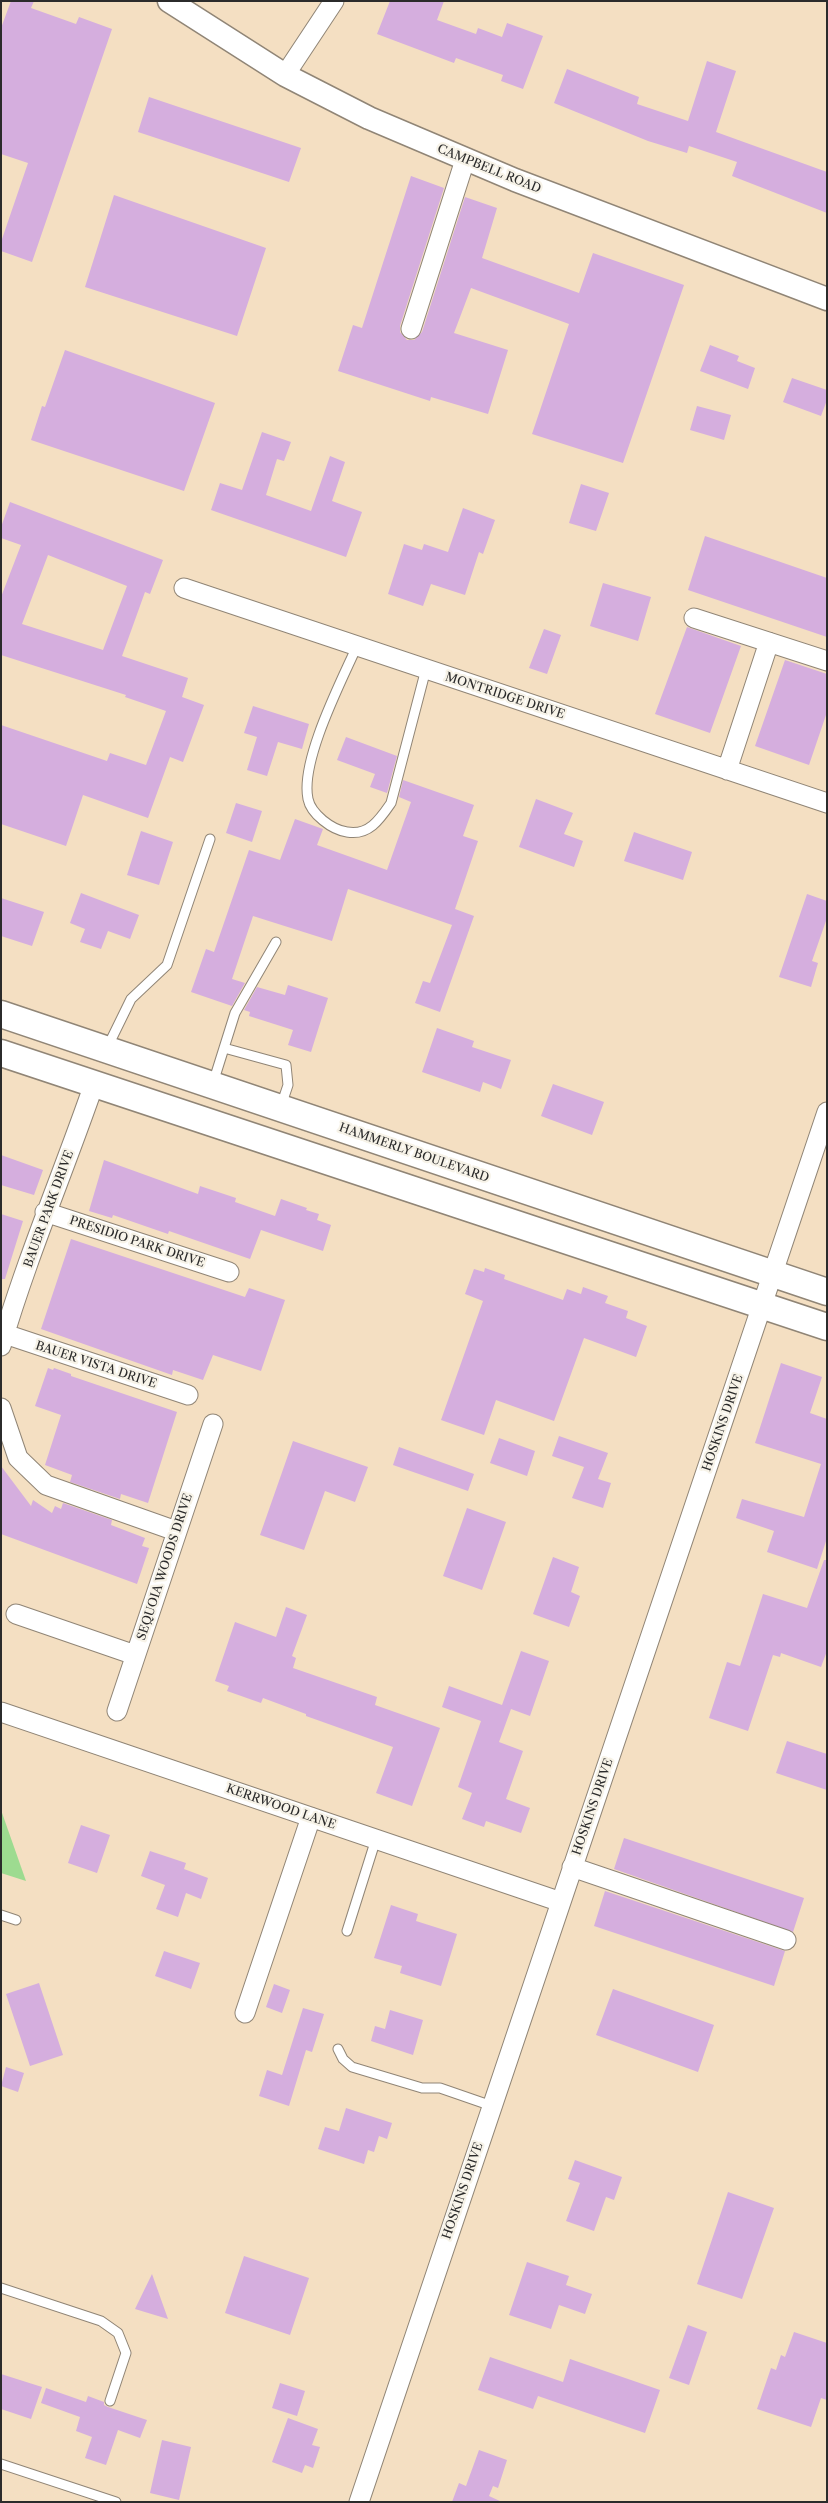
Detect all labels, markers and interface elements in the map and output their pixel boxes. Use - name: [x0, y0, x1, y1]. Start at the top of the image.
- street label: CAMPBELL ROAD: [435, 142, 543, 196]
- street label: MONTRIDGE DRIVE: [443, 670, 567, 722]
- street label: HAMMERLY BOULEVARD: [337, 1121, 491, 1185]
- street label: BAUER PARK DRIVE: [21, 1149, 77, 1269]
- street label: PRESIDIO PARK DRIVE: [68, 1213, 206, 1271]
- street label: BAUER VISTA DRIVE: [34, 1339, 158, 1391]
- street label: HOSKINS DRIVE: [700, 1373, 746, 1473]
- street label: SEQUOIA WOODS DRIVE: [134, 1492, 196, 1642]
- street label: HOSKINS DRIVE: [570, 1757, 616, 1857]
- street label: KERRWOOD LANE: [224, 1781, 338, 1833]
- street label: HOSKINS DRIVE: [440, 2141, 486, 2241]

